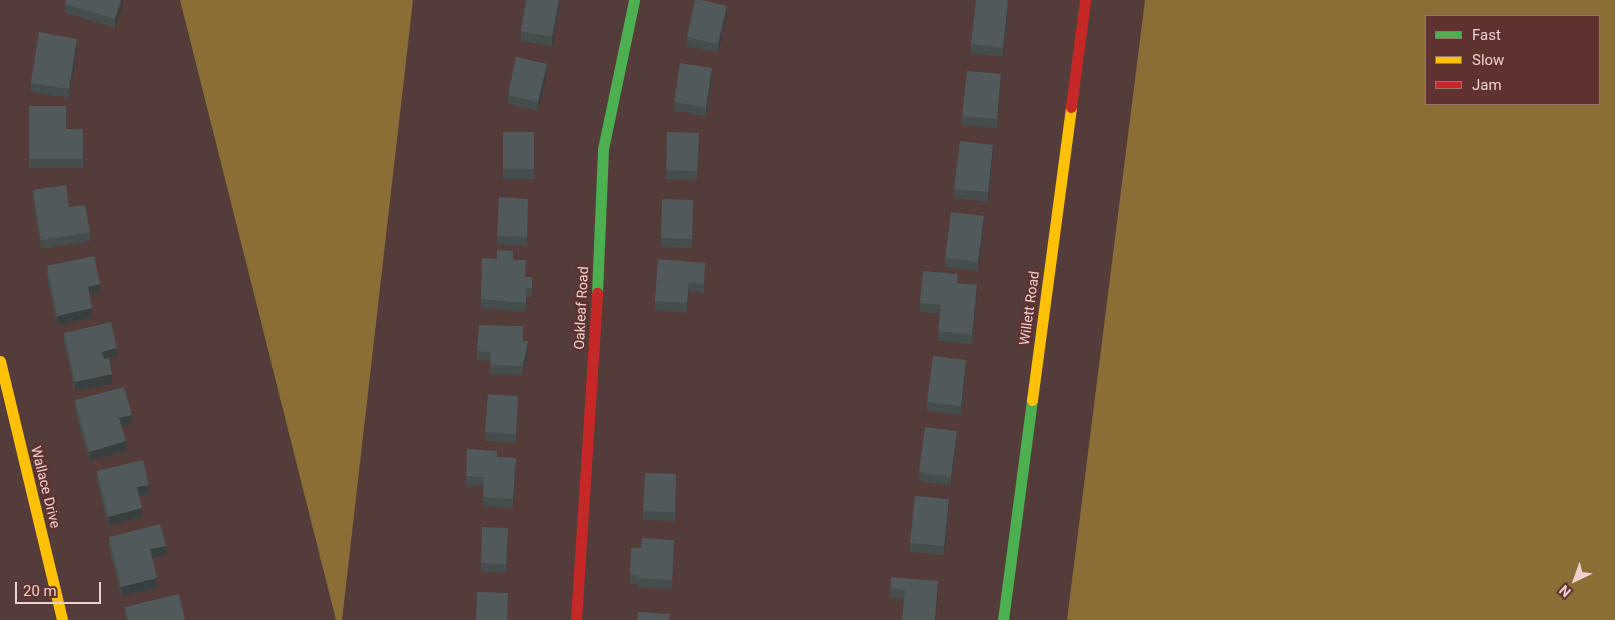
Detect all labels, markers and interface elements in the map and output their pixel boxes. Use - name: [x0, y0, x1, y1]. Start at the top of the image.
- legend: [1425, 15, 1600, 105]
- text: Fast: [1472, 26, 1501, 44]
- text: Slow: [1472, 51, 1504, 69]
- text: Jam: [1472, 76, 1502, 94]
- street label: Oakleaf Road: [570, 266, 592, 350]
- street label: Willett Road: [1015, 270, 1043, 346]
- street label: Wallace Drive: [28, 444, 64, 530]
- north arrow: [1550, 555, 1600, 605]
- scale bar: [18, 572, 104, 604]
- text: 20 m: [23, 582, 57, 600]
- text: N: [1556, 582, 1574, 600]

